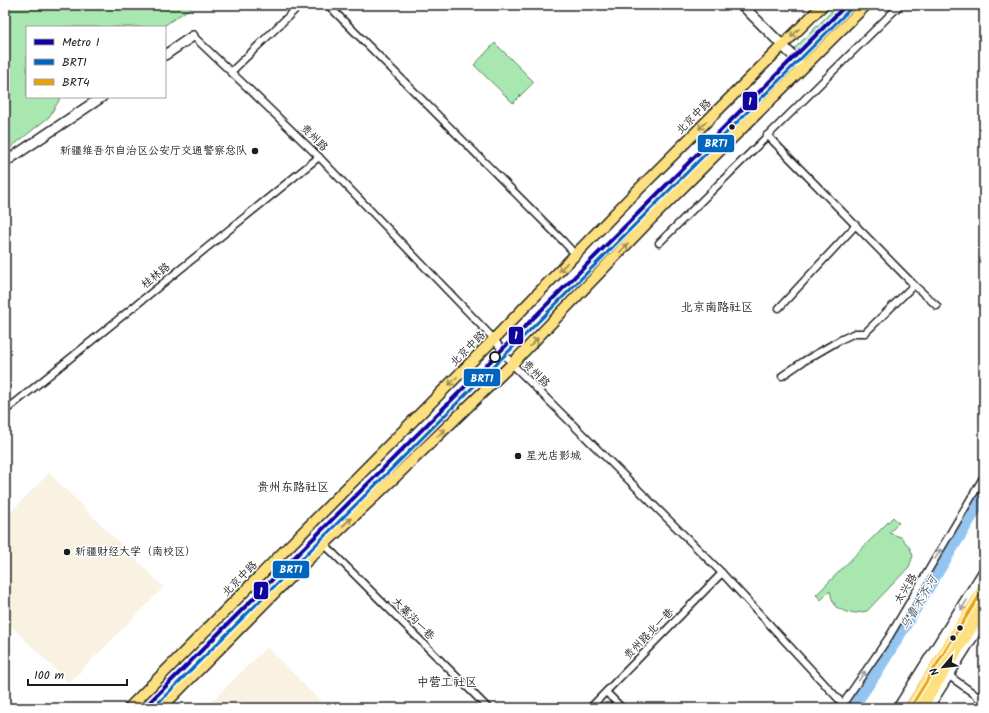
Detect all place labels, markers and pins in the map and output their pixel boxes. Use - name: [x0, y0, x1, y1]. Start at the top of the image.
- unlabelled marker: [727, 122, 737, 132]
- place label: 新疆维吾尔自治区公安厅交通警察总队: [60, 142, 247, 160]
- marker: 新疆维吾尔自治区公安厅交通警察总队: [250, 146, 260, 156]
- unlabelled marker: [489, 351, 501, 363]
- place label: 星光店影城: [526, 447, 581, 465]
- marker: 星光店影城: [513, 451, 523, 461]
- place label: 新疆财经大学（南校区）: [75, 543, 196, 561]
- marker: 新疆财经大学（南校区）: [62, 547, 72, 557]
- unlabelled marker: [955, 623, 965, 633]
- unlabelled marker: [948, 633, 958, 643]

